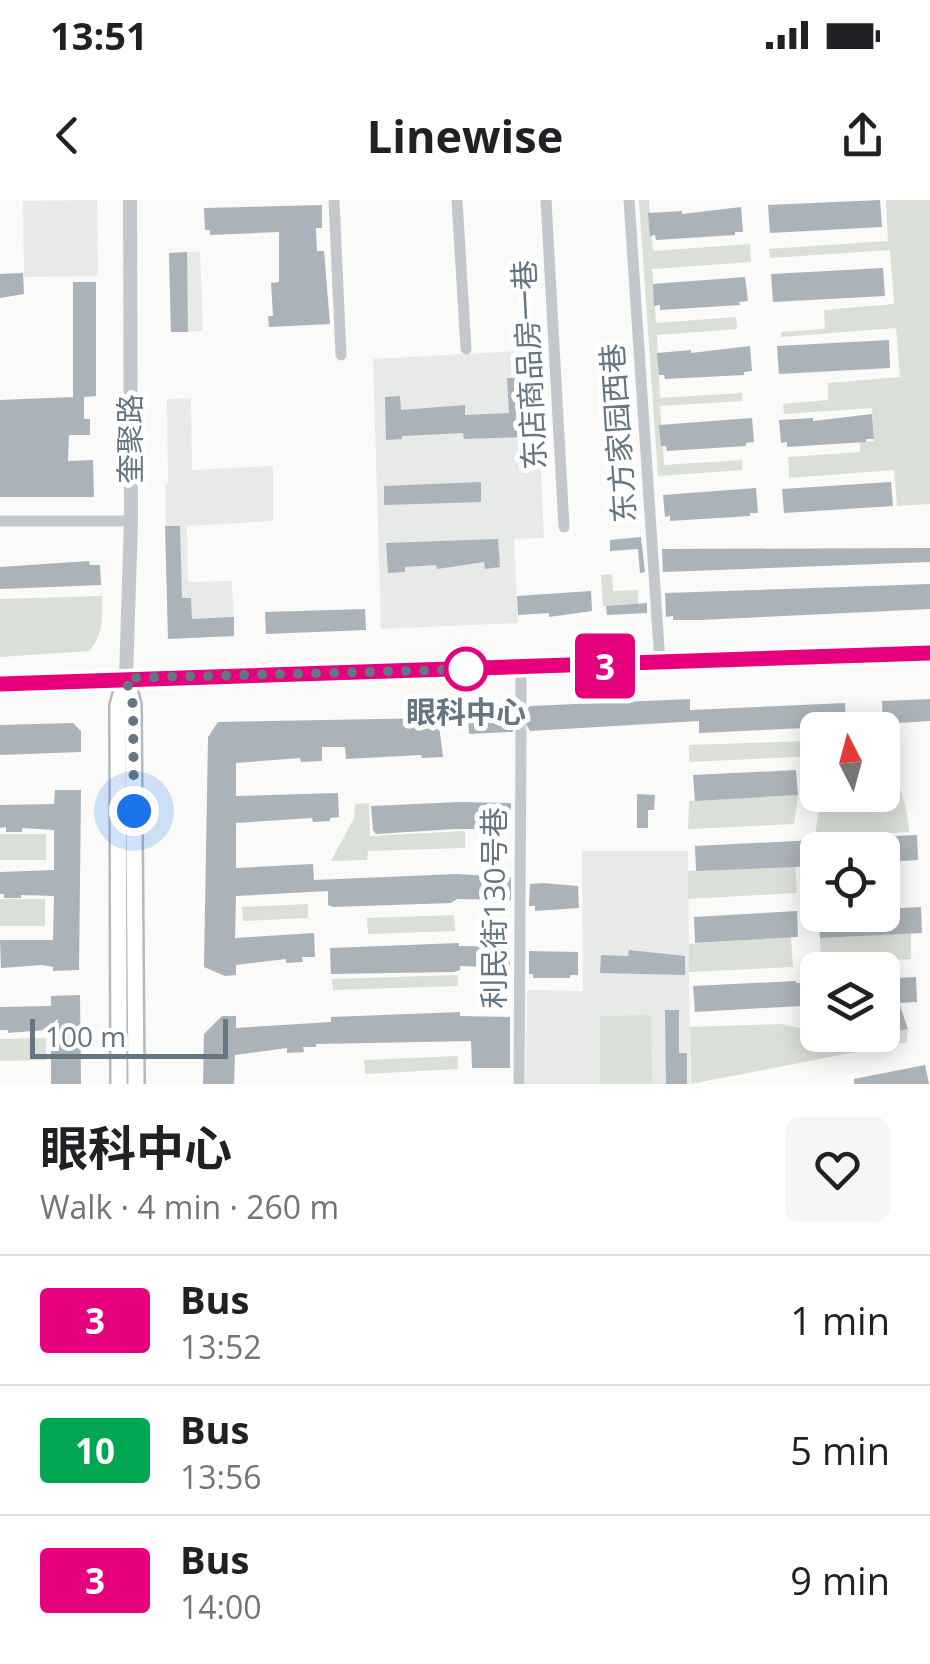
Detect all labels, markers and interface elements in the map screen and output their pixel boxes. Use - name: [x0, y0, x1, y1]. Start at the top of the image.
- text: 13:51: [50, 9, 148, 61]
- text: Linewise: [367, 105, 563, 166]
- icon: back: [40, 108, 95, 163]
- icon: share: [835, 108, 890, 163]
- street label: 东店商品房一巷: [503, 259, 554, 471]
- street label: 东方家园西巷: [591, 342, 644, 524]
- street label: 奎聚路: [109, 394, 150, 484]
- line badge: 3: [572, 634, 638, 698]
- text: 3: [595, 643, 615, 690]
- marker: 眼科中心: [445, 648, 487, 690]
- place label: 眼科中心: [406, 691, 526, 732]
- north arrow: [800, 712, 900, 812]
- map controls: [800, 712, 900, 1052]
- your location: [109, 786, 159, 836]
- street label: 利民街130号巷: [473, 807, 514, 1009]
- button: locate: [800, 832, 900, 932]
- button: layers: [800, 952, 900, 1052]
- scale bar: [30, 1014, 228, 1058]
- text: 100 m: [45, 1017, 126, 1055]
- text: 眼科中心: [40, 1115, 232, 1180]
- button: heart: [785, 1117, 890, 1222]
- text: Walk · 4 min · 260 m: [40, 1185, 339, 1228]
- text: Bus: [180, 1273, 249, 1325]
- text: 1 min: [790, 1294, 890, 1346]
- text: 3: [85, 1297, 105, 1344]
- text: 13:52: [180, 1325, 262, 1368]
- text: Bus: [180, 1403, 249, 1455]
- text: 5 min: [790, 1424, 890, 1476]
- text: 10: [75, 1427, 115, 1474]
- text: 13:56: [180, 1455, 262, 1498]
- text: Bus: [180, 1533, 249, 1585]
- text: 9 min: [790, 1554, 890, 1606]
- text: 3: [85, 1557, 105, 1604]
- text: 14:00: [180, 1585, 262, 1628]

